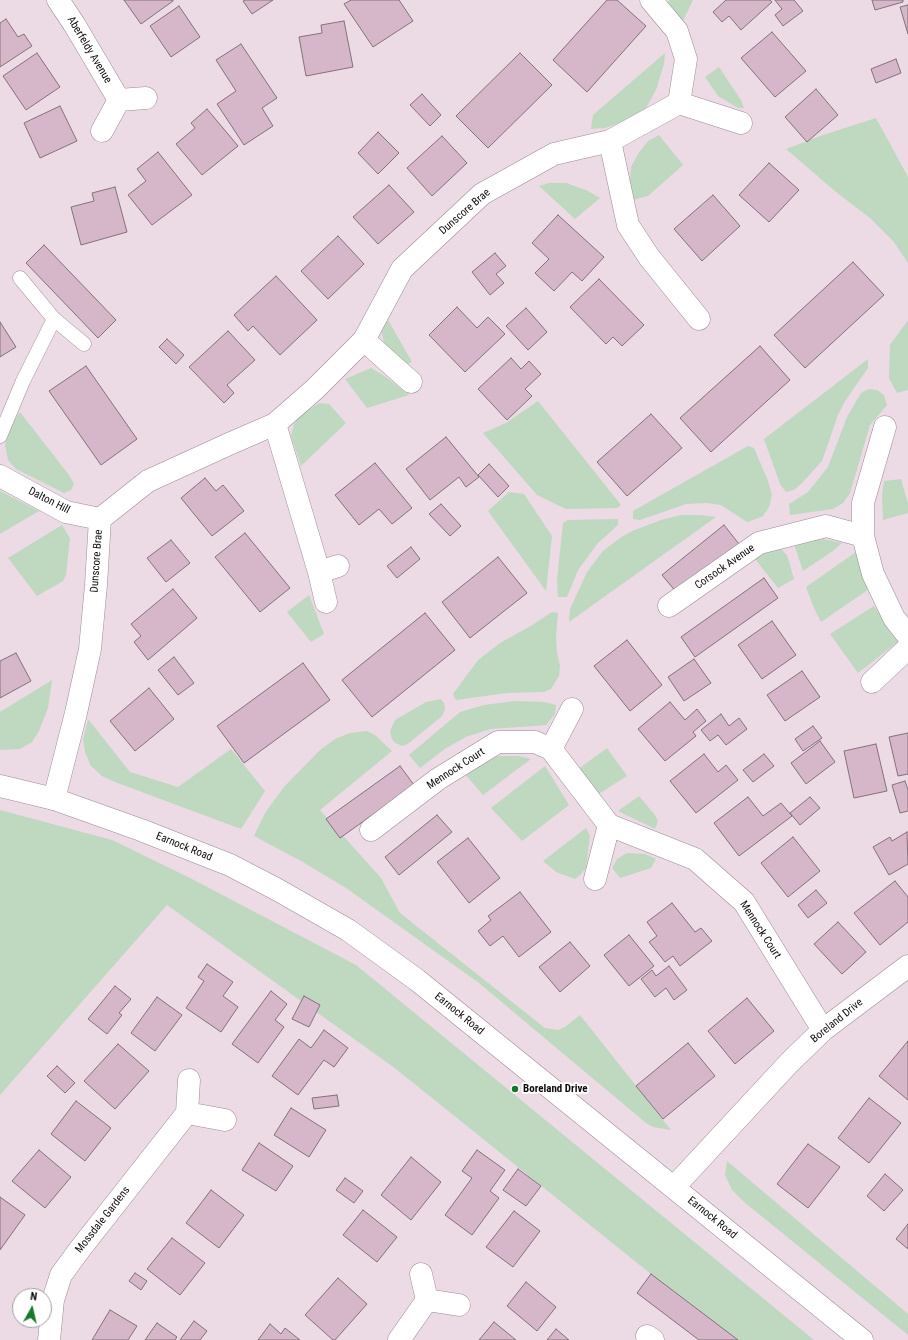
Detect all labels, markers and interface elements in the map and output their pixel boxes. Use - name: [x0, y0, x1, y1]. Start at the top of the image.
- street label: Aberfeldy Avenue: [64, 14, 114, 86]
- street label: Dunscore Brae: [437, 186, 493, 238]
- street label: Dalton Hill: [26, 485, 72, 517]
- street label: Dunscore Brae: [88, 529, 106, 593]
- street label: Corsock Avenue: [693, 542, 757, 592]
- street label: Mennock Court: [425, 745, 487, 793]
- street label: Earnock Road: [154, 830, 214, 864]
- street label: Mennock Court: [736, 899, 784, 961]
- street label: Earnock Road: [432, 990, 486, 1038]
- street label: Boreland Drive: [808, 996, 866, 1046]
- place label: Boreland Drive: [523, 1082, 588, 1096]
- marker: Boreland Drive: [510, 1084, 520, 1094]
- street label: Mossdale Gardens: [73, 1184, 133, 1256]
- street label: Earnock Road: [685, 1194, 739, 1242]
- north arrow: [12, 1288, 52, 1328]
- text: N: [29, 1290, 38, 1304]

